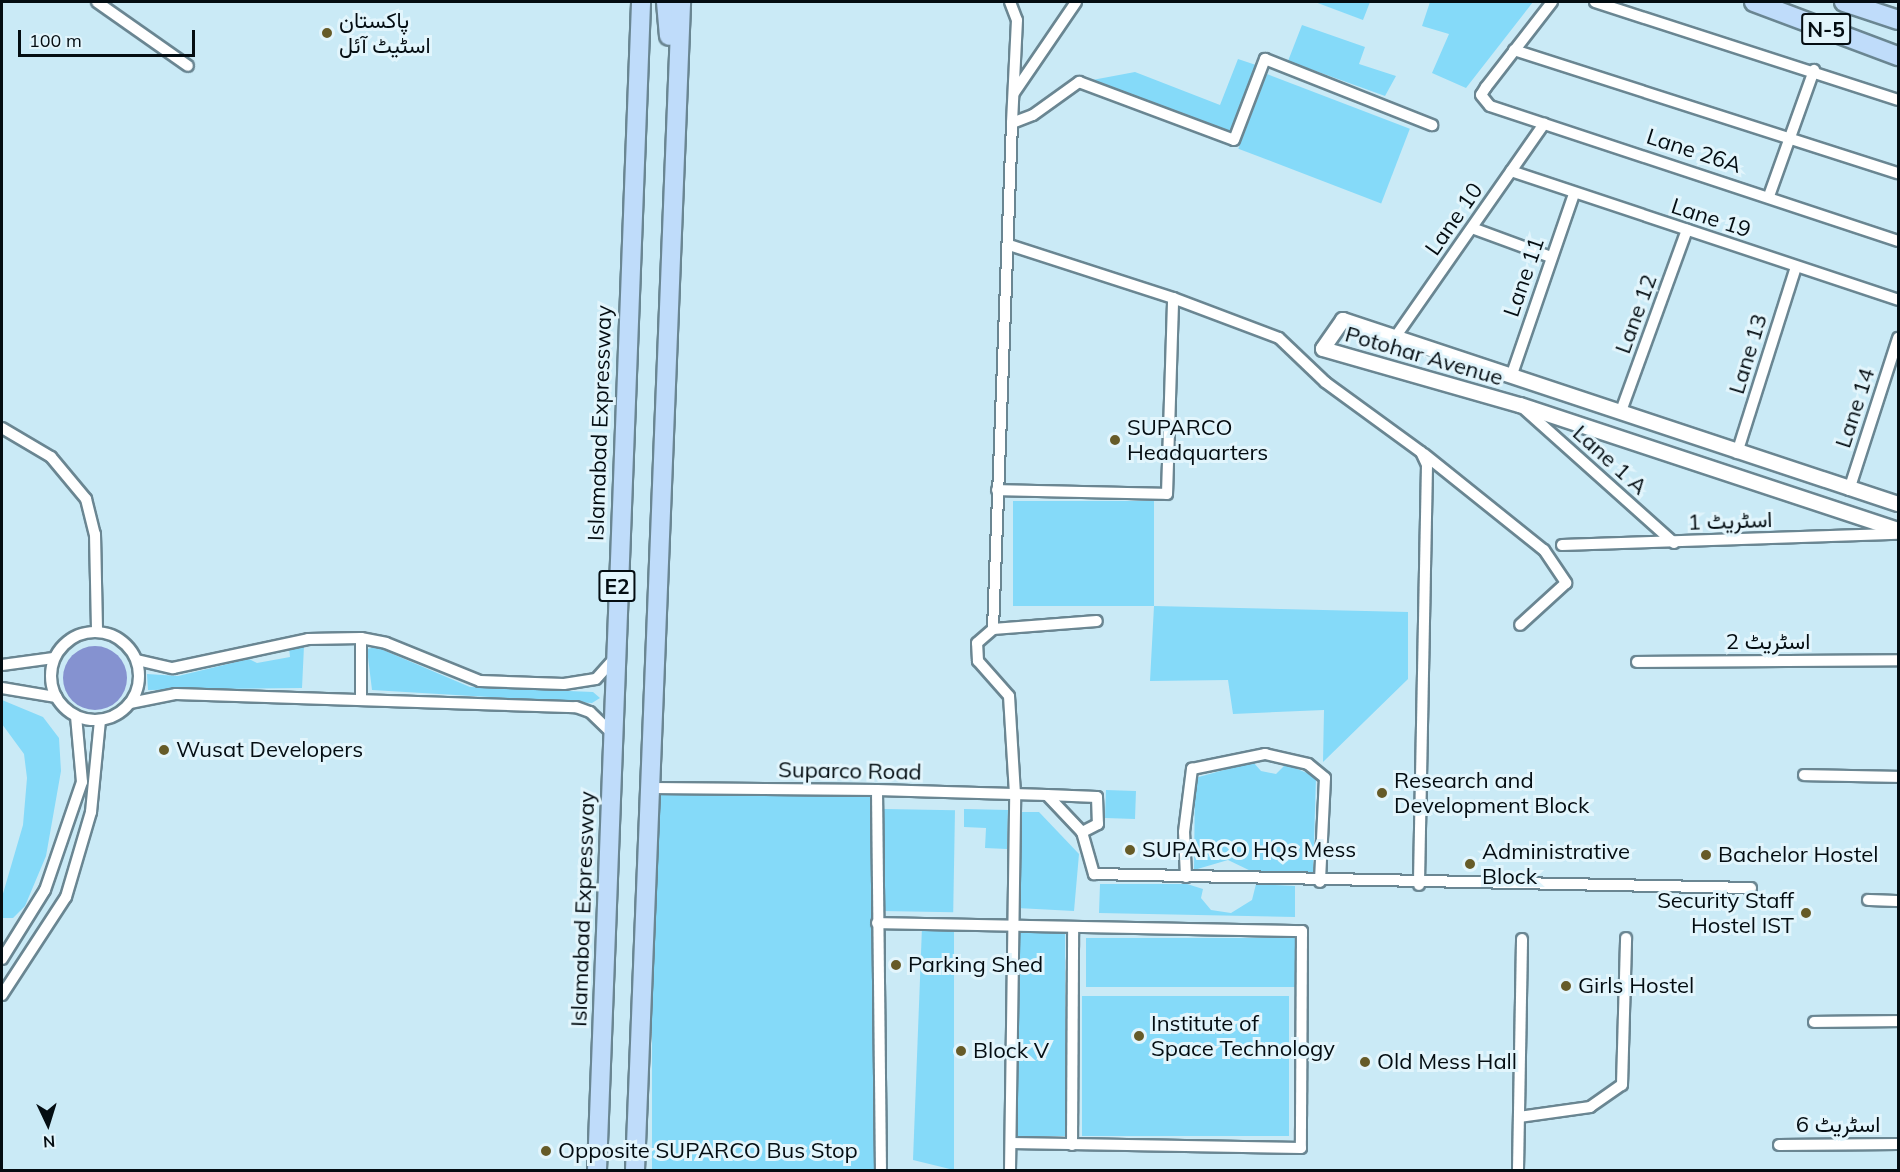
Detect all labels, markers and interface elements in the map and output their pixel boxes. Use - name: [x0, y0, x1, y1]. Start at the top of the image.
- place label: پاکستان اسٹیٹ آئل: [339, 7, 431, 58]
- road number: N-5: [1800, 11, 1852, 47]
- scale bar: [21, 18, 198, 56]
- marker: پاکستان اسٹیٹ آئل: [320, 26, 334, 40]
- text: 100 m: [29, 29, 82, 52]
- street label: Lane 26A: [1643, 123, 1745, 179]
- street label: Lane 10: [1420, 178, 1488, 260]
- street label: Lane 19: [1668, 193, 1754, 243]
- street label: Lane 11: [1498, 234, 1550, 320]
- street label: Lane 12: [1610, 271, 1662, 357]
- street label: Islamabad Expressway: [583, 305, 617, 541]
- street label: Lane 13: [1723, 311, 1773, 397]
- street label: Potohar Avenue: [1342, 321, 1506, 391]
- street label: Lane 14: [1830, 365, 1880, 451]
- place label: SUPARCO Headquarters: [1127, 414, 1268, 466]
- street label: Lane 1 A: [1567, 420, 1653, 500]
- marker: SUPARCO Headquarters: [1108, 433, 1122, 447]
- street label: اسٹریٹ 1: [1687, 506, 1773, 536]
- road number: E2: [598, 568, 636, 604]
- street label: اسٹریٹ 2: [1726, 629, 1810, 655]
- place label: Wusat Developers: [176, 737, 363, 763]
- marker: Wusat Developers: [157, 743, 171, 757]
- street label: Suparco Road: [778, 757, 922, 785]
- place label: Research and Development Block: [1394, 767, 1589, 818]
- marker: Research and Development Block: [1375, 786, 1389, 800]
- street label: Islamabad Expressway: [566, 791, 600, 1027]
- place label: SUPARCO HQs Mess: [1142, 837, 1356, 863]
- place label: Administrative Block: [1482, 838, 1630, 890]
- place label: Bachelor Hostel: [1718, 842, 1878, 868]
- marker: SUPARCO HQs Mess: [1123, 843, 1137, 857]
- marker: Bachelor Hostel: [1699, 848, 1713, 862]
- marker: Administrative Block: [1463, 857, 1477, 871]
- place label: Security Staff Hostel IST: [1657, 887, 1794, 938]
- marker: Security Staff Hostel IST: [1799, 906, 1813, 920]
- place label: Parking Shed: [908, 952, 1043, 978]
- marker: Parking Shed: [889, 958, 903, 972]
- place label: Girls Hostel: [1578, 973, 1694, 999]
- marker: Girls Hostel: [1559, 979, 1573, 993]
- place label: Institute of Space Technology: [1151, 1010, 1335, 1062]
- marker: Institute of Space Technology: [1132, 1029, 1146, 1043]
- place label: Block V: [973, 1038, 1049, 1064]
- marker: Block V: [954, 1044, 968, 1058]
- place label: Old Mess Hall: [1377, 1049, 1517, 1075]
- marker: Old Mess Hall: [1358, 1055, 1372, 1069]
- north arrow: [18, 1094, 78, 1154]
- street label: اسٹریٹ 6: [1796, 1112, 1880, 1138]
- text: N: [43, 1132, 56, 1152]
- place label: Opposite SUPARCO Bus Stop: [558, 1138, 858, 1164]
- marker: Opposite SUPARCO Bus Stop: [539, 1144, 553, 1158]

